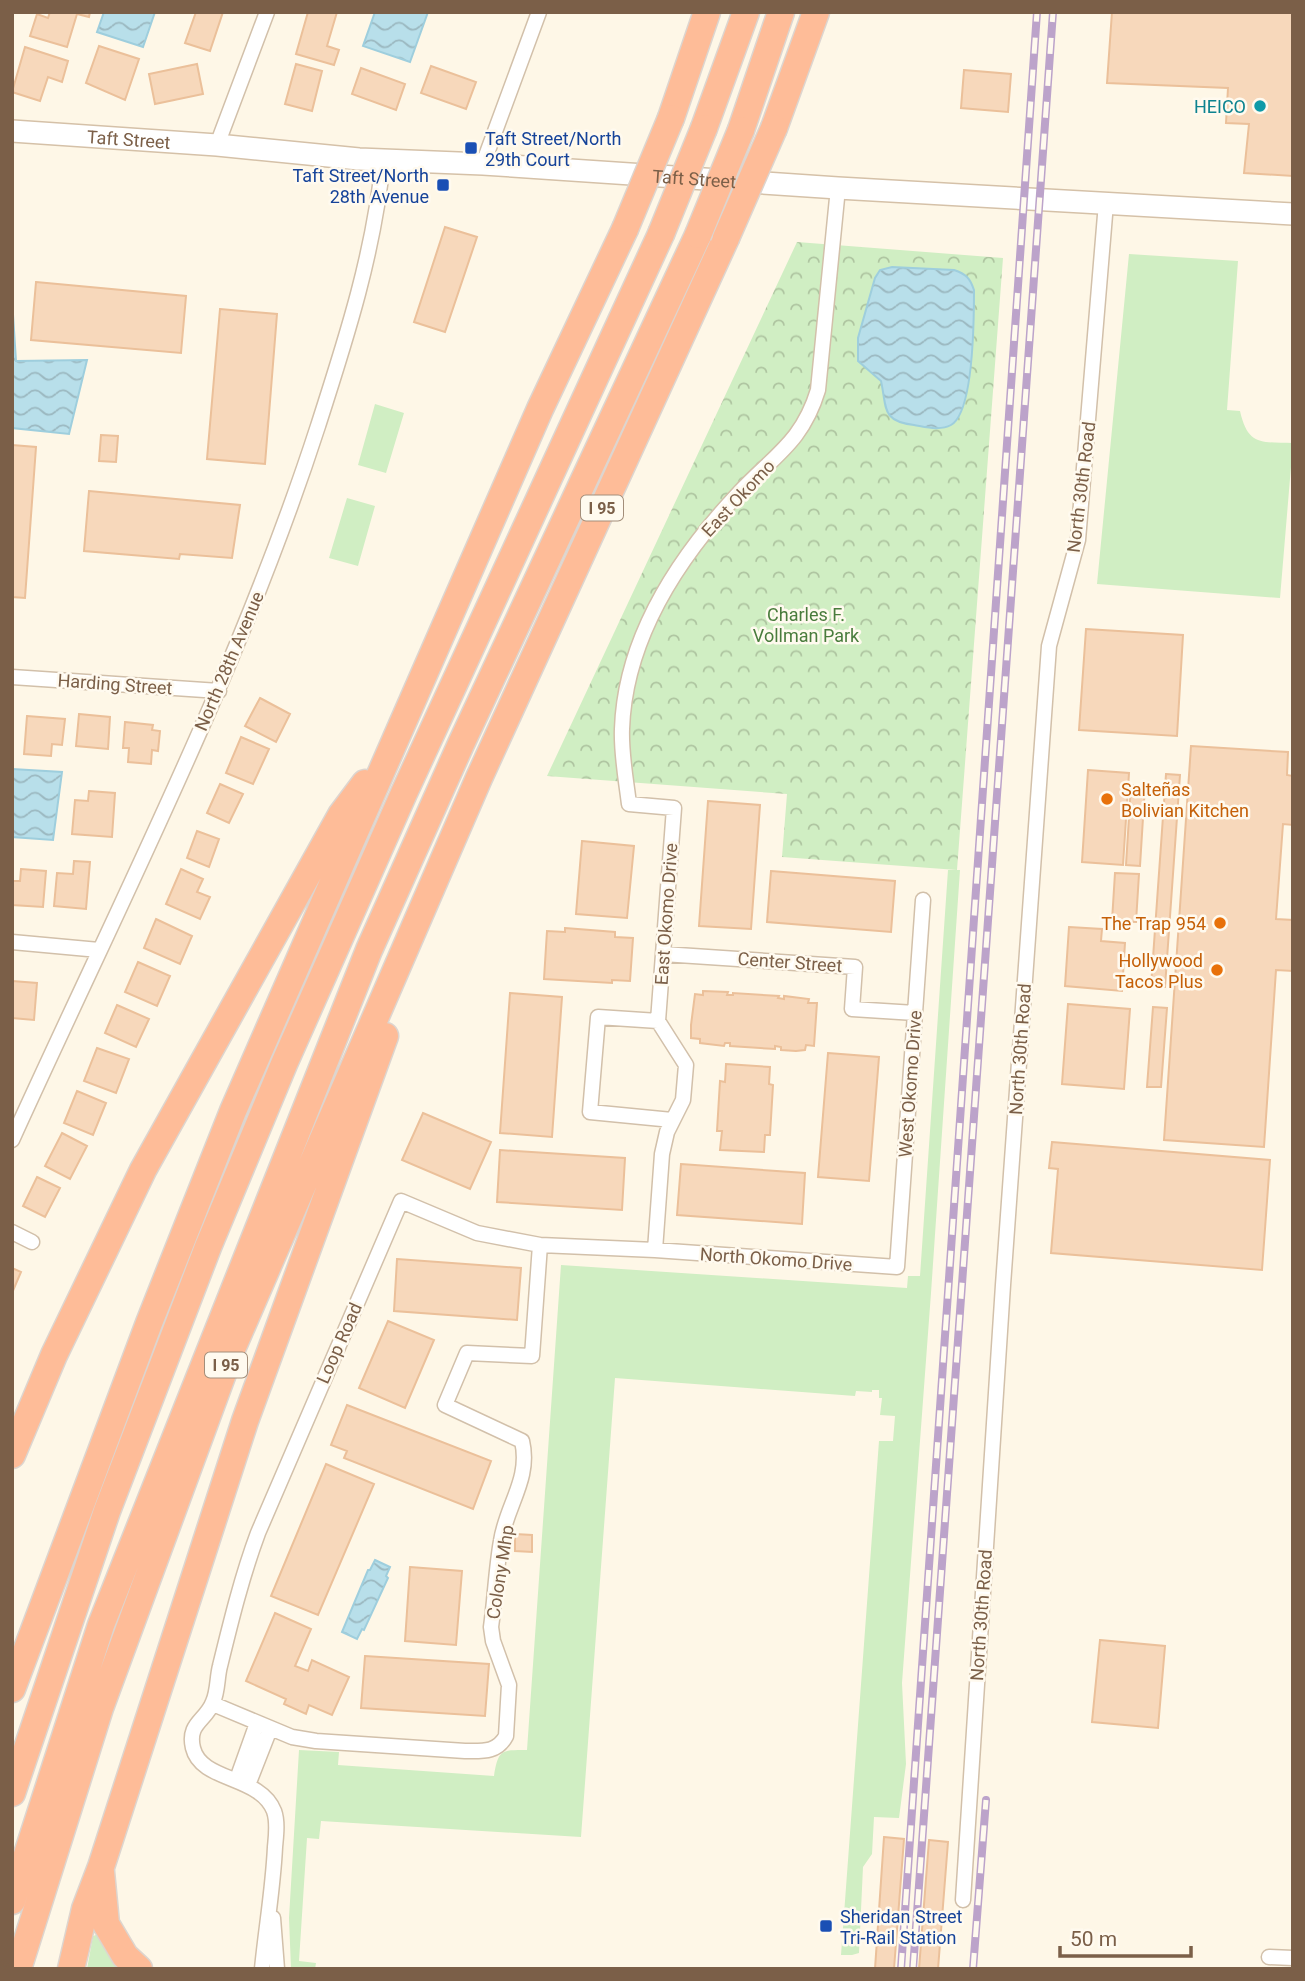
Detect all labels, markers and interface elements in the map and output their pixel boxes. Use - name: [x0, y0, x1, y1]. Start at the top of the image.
- place label: HEICO: [1194, 96, 1246, 117]
- marker: HEICO: [1252, 98, 1268, 114]
- street label: Taft Street: [86, 126, 171, 152]
- place label: Taft Street/North 29th Court: [485, 128, 622, 170]
- marker: Taft Street/North 29th Court: [463, 140, 479, 156]
- place label: Taft Street/North 28th Avenue: [292, 165, 429, 207]
- street label: Taft Street: [652, 165, 737, 192]
- marker: Taft Street/North 28th Avenue: [435, 177, 451, 193]
- street label: North 30th Road: [1063, 420, 1099, 554]
- street label: East Okomo: [697, 455, 779, 541]
- road number: I 95: [581, 495, 623, 520]
- street label: North 28th Avenue: [190, 588, 268, 734]
- park label: Charles F. Vollman Park: [753, 604, 860, 646]
- street label: Harding Street: [57, 670, 173, 698]
- place label: Salteñas Bolivian Kitchen: [1121, 779, 1249, 821]
- marker: Salteñas Bolivian Kitchen: [1099, 791, 1115, 807]
- street label: East Okomo Drive: [651, 842, 681, 986]
- place label: The Trap 954: [1101, 913, 1206, 934]
- marker: The Trap 954: [1212, 915, 1228, 931]
- street label: Center Street: [737, 948, 843, 976]
- place label: Hollywood Tacos Plus: [1115, 950, 1203, 992]
- marker: Hollywood Tacos Plus: [1209, 962, 1225, 978]
- street label: North 30th Road: [1005, 983, 1035, 1115]
- street label: West Okomo Drive: [894, 1010, 926, 1158]
- street label: North Okomo Drive: [699, 1243, 853, 1275]
- street label: Loop Road: [312, 1299, 366, 1387]
- road number: I 95: [205, 1352, 247, 1378]
- street label: Colony Mhp: [482, 1523, 518, 1621]
- street label: North 30th Road: [966, 1549, 996, 1681]
- place label: Sheridan Street Tri-Rail Station: [840, 1906, 963, 1948]
- scale bar: [1060, 1914, 1191, 1958]
- marker: Sheridan Street Tri-Rail Station: [818, 1918, 834, 1934]
- text: 50 m: [1070, 1927, 1117, 1951]

